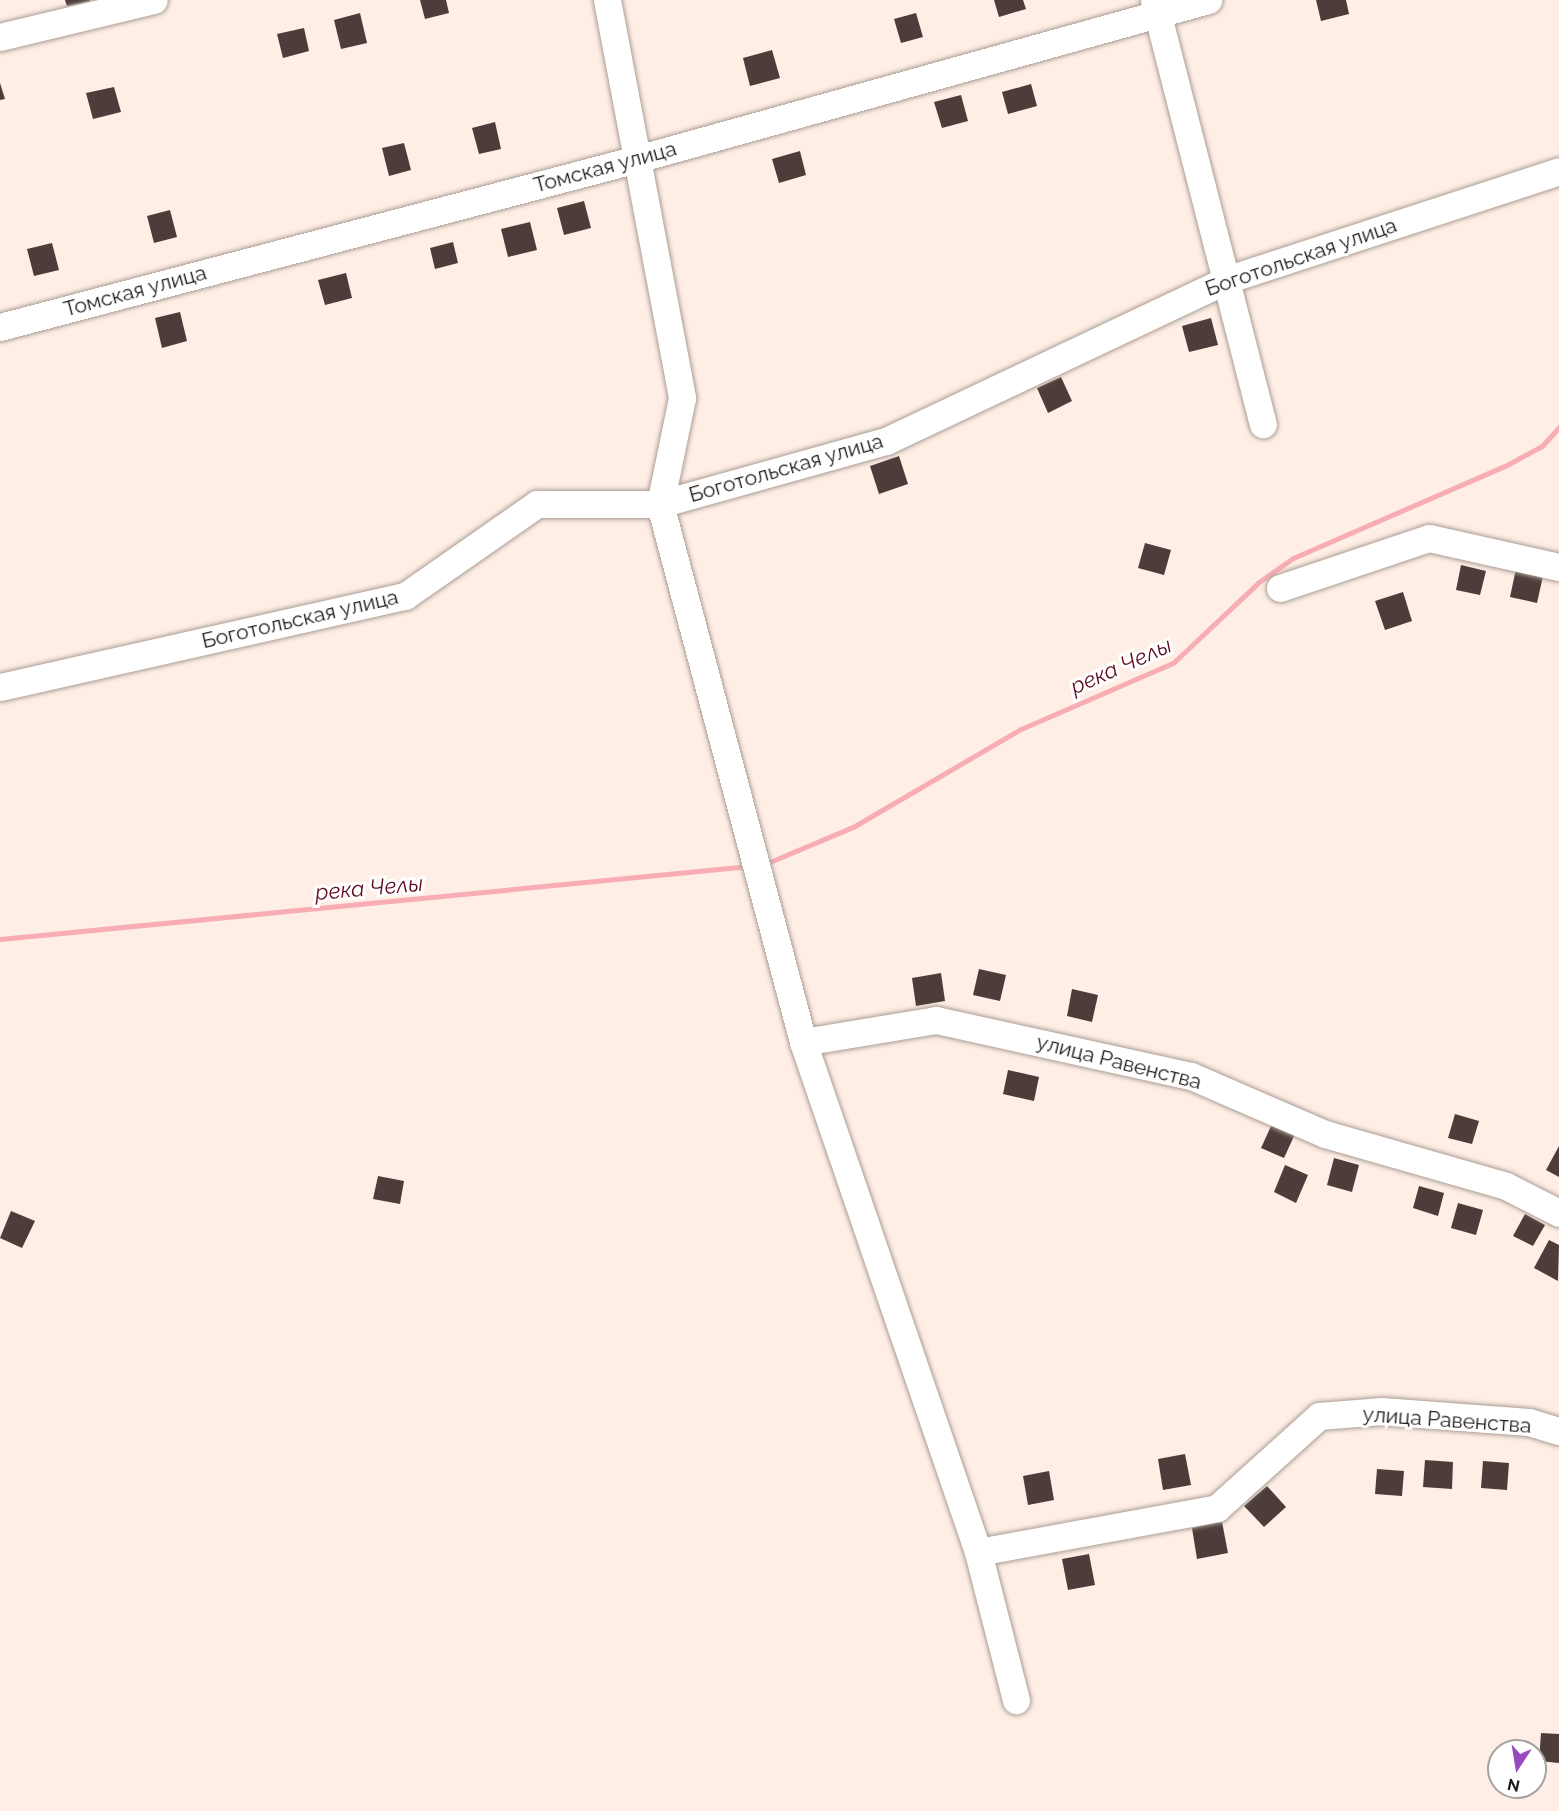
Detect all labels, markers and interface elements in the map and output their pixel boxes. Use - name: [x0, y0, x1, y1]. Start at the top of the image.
- street label: Томская улица: [531, 136, 679, 198]
- street label: Боготольская улица: [1202, 212, 1400, 302]
- street label: Томская улица: [61, 260, 209, 322]
- street label: Боготольская улица: [686, 428, 886, 508]
- street label: Боготольская улица: [199, 584, 401, 654]
- water label: река Челы: [1066, 632, 1176, 700]
- water label: река Челы: [314, 870, 424, 906]
- street label: улица Равенства: [1034, 1029, 1204, 1095]
- street label: улица Равенства: [1362, 1402, 1532, 1438]
- north arrow: [1487, 1739, 1547, 1799]
- text: N: [1506, 1775, 1522, 1796]

